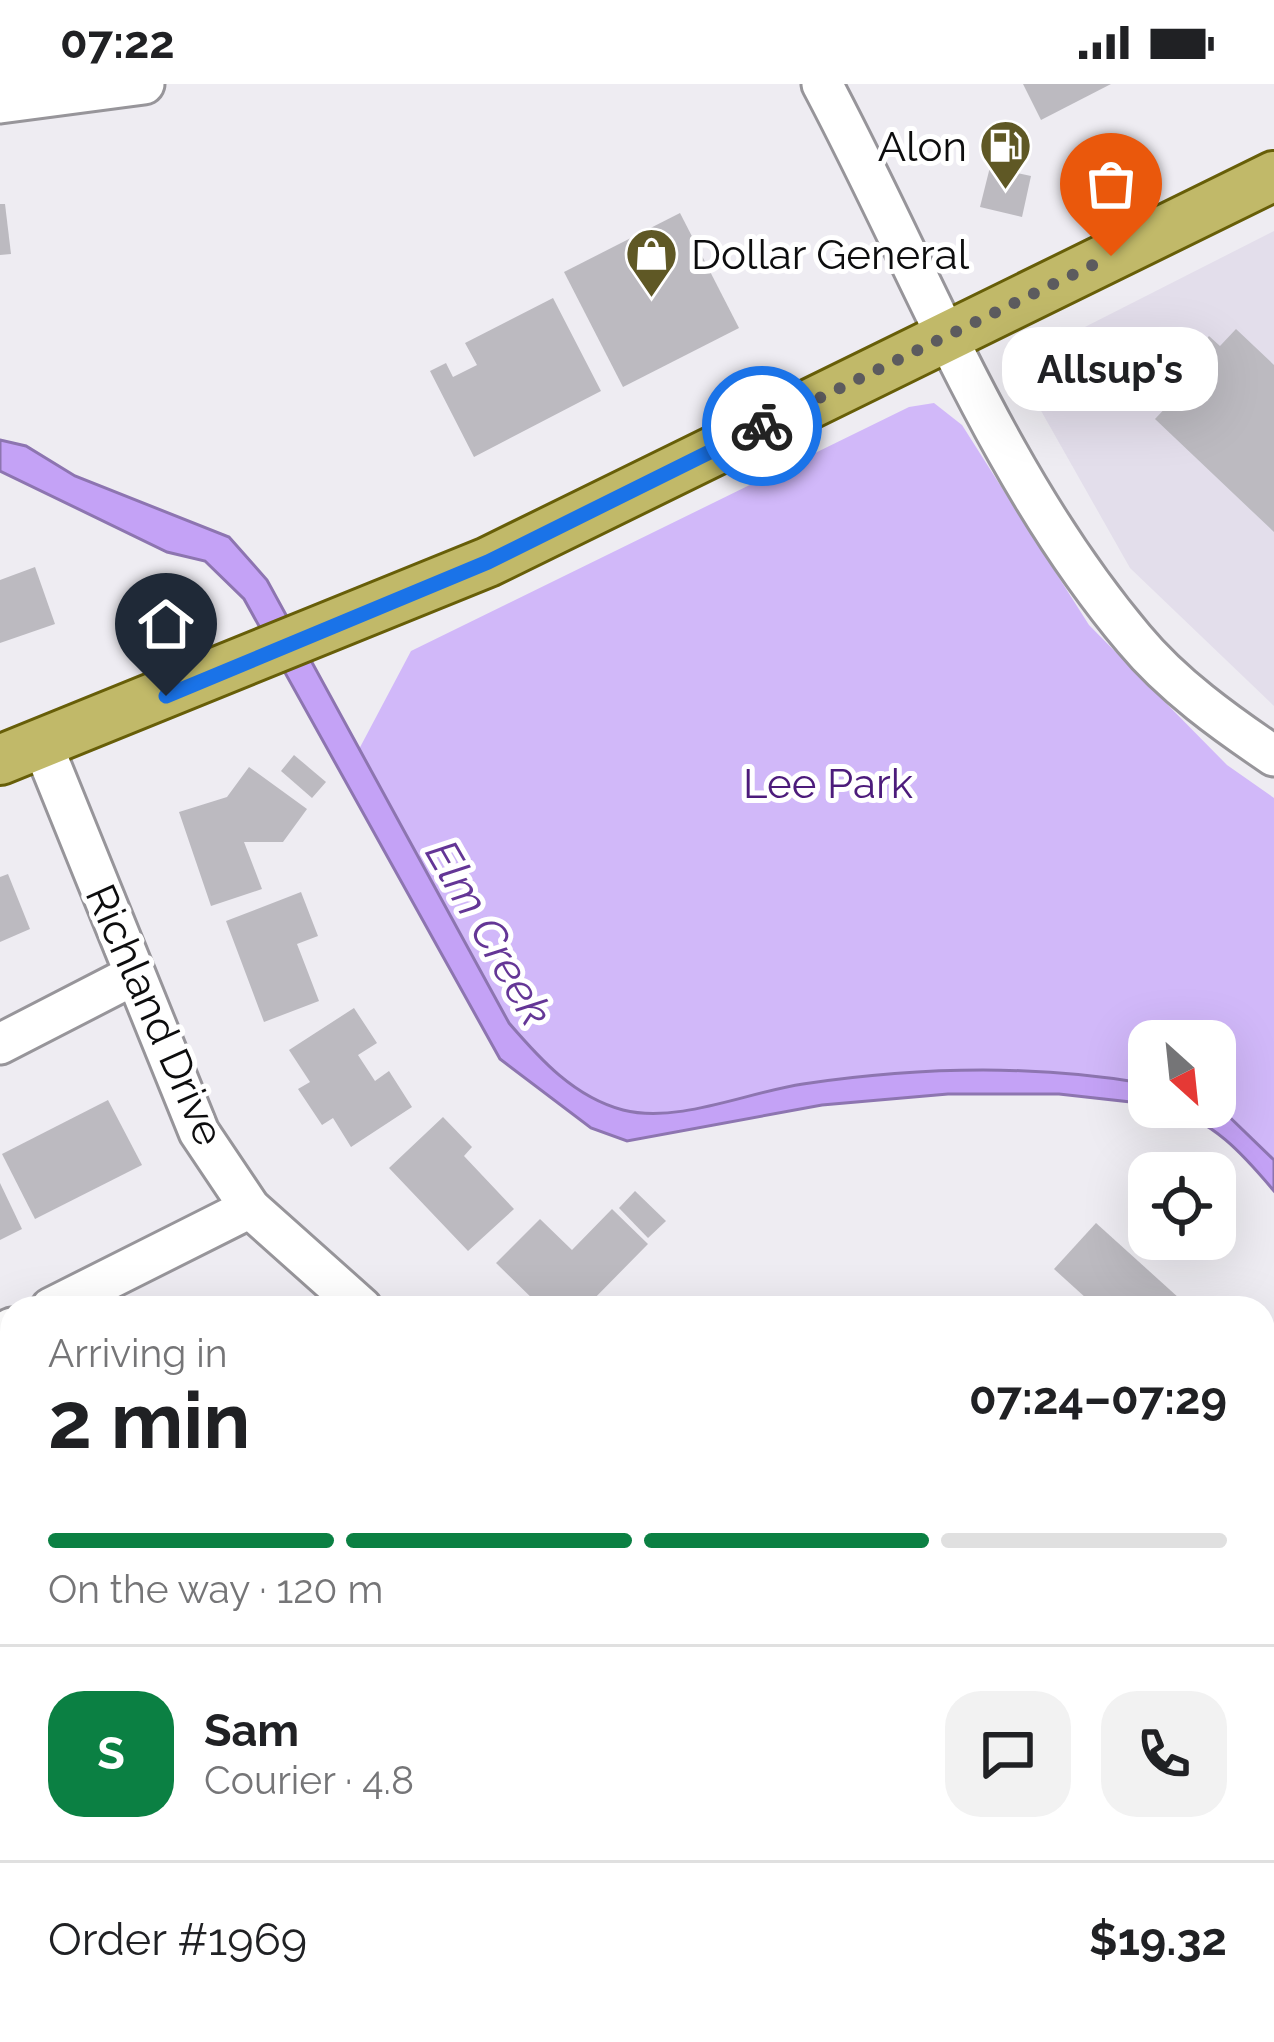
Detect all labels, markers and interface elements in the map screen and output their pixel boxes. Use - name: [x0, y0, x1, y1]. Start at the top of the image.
- text: 07:22: [60, 16, 175, 69]
- fuel station icon: Alon: [978, 118, 1034, 192]
- place label: Alon: [878, 122, 967, 171]
- pin: [1060, 133, 1162, 256]
- icon: bag: [1078, 151, 1144, 217]
- shop icon: Dollar General: [624, 226, 680, 300]
- place label: Dollar General: [691, 230, 970, 279]
- callout: Allsup's: [1003, 328, 1219, 412]
- text: Allsup's: [1037, 346, 1183, 392]
- courier: [702, 366, 822, 486]
- icon: bike: [729, 393, 795, 459]
- pin: [115, 573, 217, 696]
- icon: home: [133, 591, 199, 657]
- park label: Lee Park: [743, 759, 913, 808]
- water label: Elm Creek: [415, 831, 563, 1035]
- street label: Richland Drive: [76, 877, 234, 1153]
- north arrow: [1128, 1020, 1236, 1128]
- map controls: [1128, 1020, 1236, 1260]
- button: locate: [1128, 1152, 1236, 1260]
- text: Arriving in: [48, 1330, 228, 1376]
- text: 07:24–07:29: [969, 1372, 1227, 1425]
- text: 2 min: [48, 1375, 250, 1466]
- text: On the way · 120 m: [48, 1566, 383, 1612]
- button: chat: [945, 1691, 1071, 1817]
- button: phone: [1101, 1691, 1227, 1817]
- text: Sam: [204, 1704, 299, 1757]
- text: S: [97, 1727, 125, 1780]
- text: Courier · 4.8: [204, 1757, 414, 1803]
- text: Order #1969: [48, 1913, 307, 1966]
- text: $19.32: [1089, 1913, 1227, 1966]

